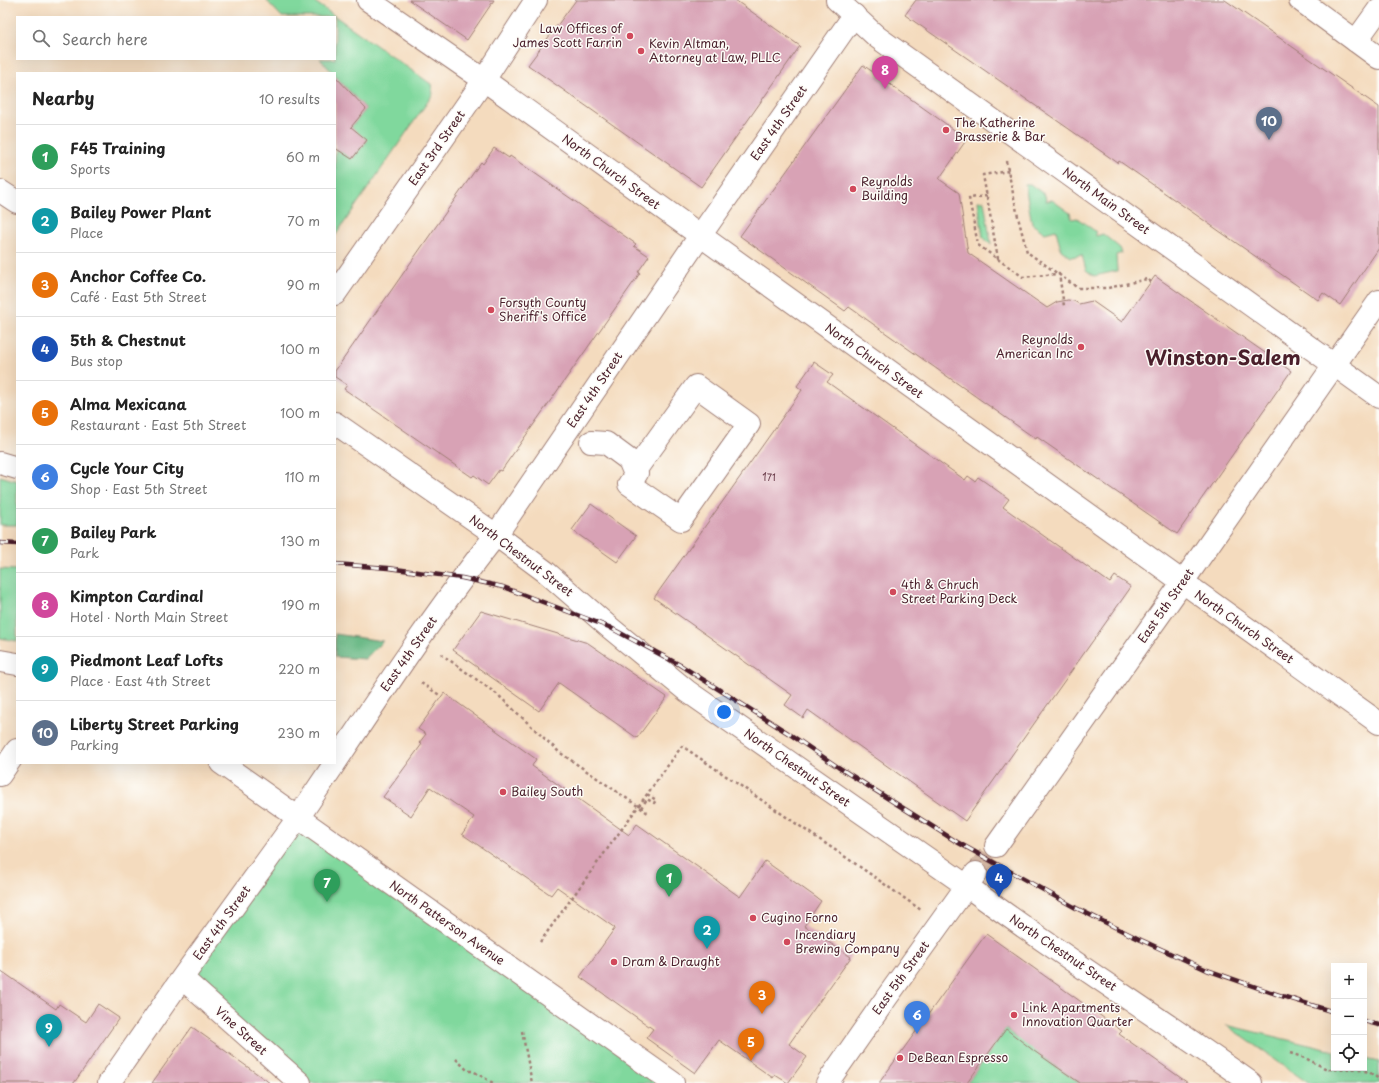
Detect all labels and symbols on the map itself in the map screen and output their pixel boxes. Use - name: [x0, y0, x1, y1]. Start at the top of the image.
- place label: Law Offices of James Scott Farrin: [512, 19, 623, 51]
- marker: Law Offices of James Scott Farrin: [625, 31, 635, 41]
- place label: Kevin Altman, Attorney at Law, PLLC: [649, 34, 781, 66]
- marker: Kevin Altman, Attorney at Law, PLLC: [636, 46, 646, 56]
- pin: 8: [872, 56, 898, 89]
- street label: East 4th Street: [745, 81, 811, 164]
- street label: East 3rd Street: [404, 106, 469, 189]
- pin: 10: [1256, 107, 1282, 140]
- place label: The Katherine Brasserie & Bar: [954, 113, 1046, 145]
- marker: The Katherine Brasserie & Bar: [941, 125, 951, 135]
- street label: North Church Street: [559, 129, 664, 213]
- street label: North Main Street: [1059, 162, 1154, 238]
- place label: Reynolds Building: [861, 172, 913, 204]
- marker: Reynolds Building: [848, 184, 858, 194]
- place label: Forsyth County Sheriff's Office: [499, 293, 587, 325]
- marker: Forsyth County Sheriff's Office: [486, 305, 496, 315]
- street label: North Church Street: [822, 318, 927, 402]
- place label: Reynolds American Inc: [996, 330, 1074, 362]
- marker: Reynolds American Inc: [1076, 342, 1086, 352]
- district label: Winston-Salem: [1145, 342, 1301, 372]
- street label: East 4th Street: [562, 348, 626, 431]
- house number: 171: [762, 469, 776, 484]
- street label: North Chestnut Street: [466, 510, 577, 600]
- street label: East 5th Street: [1133, 564, 1198, 646]
- place label: 4th & Chruch Street Parking Deck: [901, 575, 1018, 607]
- street label: North Church Street: [1191, 585, 1298, 667]
- marker: 4th & Chruch Street Parking Deck: [888, 587, 898, 597]
- street label: East 4th Street: [375, 612, 441, 695]
- your location: [714, 702, 734, 722]
- street label: North Chestnut Street: [741, 724, 854, 811]
- place label: Bailey South: [511, 782, 583, 800]
- marker: Bailey South: [498, 787, 508, 797]
- pin: 1: [656, 864, 682, 897]
- pin: 4: [986, 864, 1012, 897]
- pin: 7: [314, 869, 340, 902]
- street label: North Patterson Avenue: [386, 875, 509, 969]
- street label: East 4th Street: [188, 881, 254, 963]
- place label: Cugino Forno: [761, 908, 838, 926]
- street label: North Chestnut Street: [1006, 909, 1121, 995]
- marker: Cugino Forno: [748, 913, 758, 923]
- pin: 2: [694, 916, 720, 949]
- place label: Incendiary Brewing Company: [795, 925, 900, 957]
- marker: Incendiary Brewing Company: [782, 937, 792, 947]
- street label: East 5th Street: [867, 937, 933, 1018]
- place label: Dram & Draught: [622, 952, 720, 970]
- marker: Dram & Draught: [609, 957, 619, 967]
- pin: 3: [749, 981, 775, 1014]
- place label: Link Apartments Innovation Quarter: [1022, 998, 1133, 1030]
- pin: 6: [904, 1001, 930, 1034]
- street label: Vine Street: [212, 1002, 272, 1059]
- marker: Link Apartments Innovation Quarter: [1009, 1010, 1019, 1020]
- pin: 9: [36, 1014, 62, 1047]
- pin: 5: [738, 1028, 764, 1061]
- place label: DeBean Espresso: [908, 1048, 1008, 1066]
- marker: DeBean Espresso: [895, 1053, 905, 1063]

